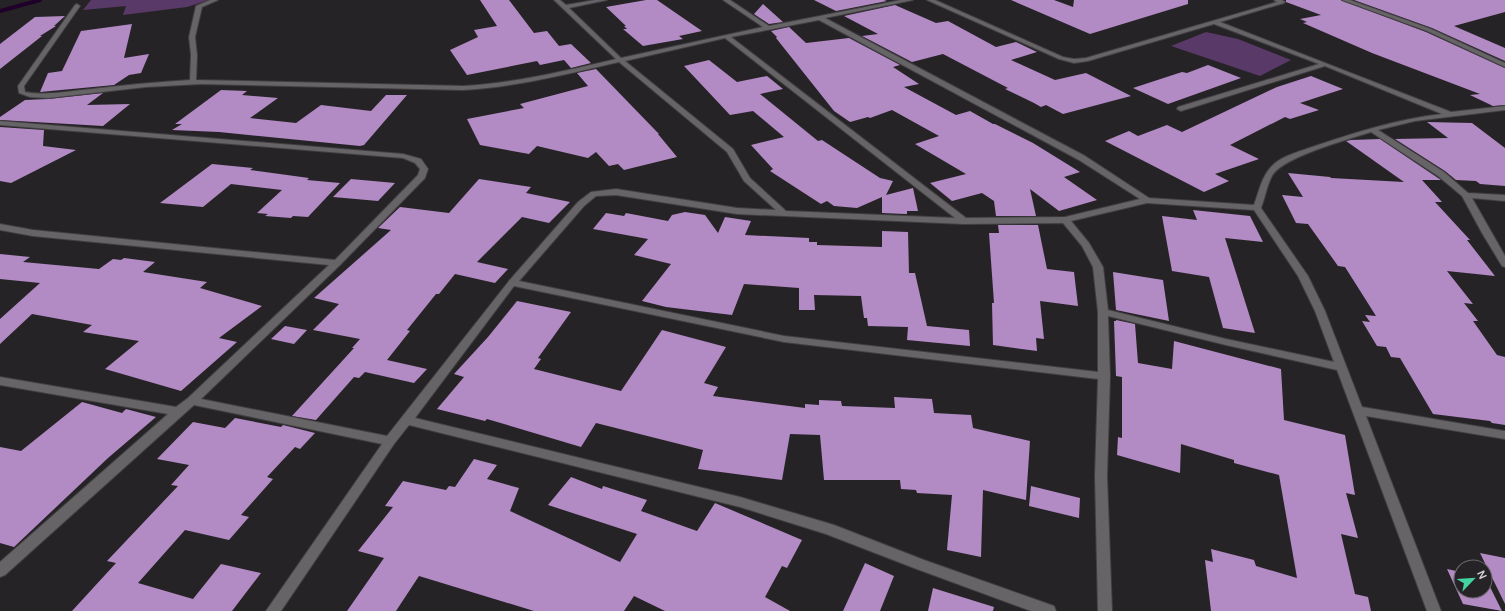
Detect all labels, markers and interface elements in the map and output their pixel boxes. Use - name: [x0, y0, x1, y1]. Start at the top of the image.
- north arrow: [1453, 559, 1493, 599]
- text: N: [1474, 568, 1490, 581]

